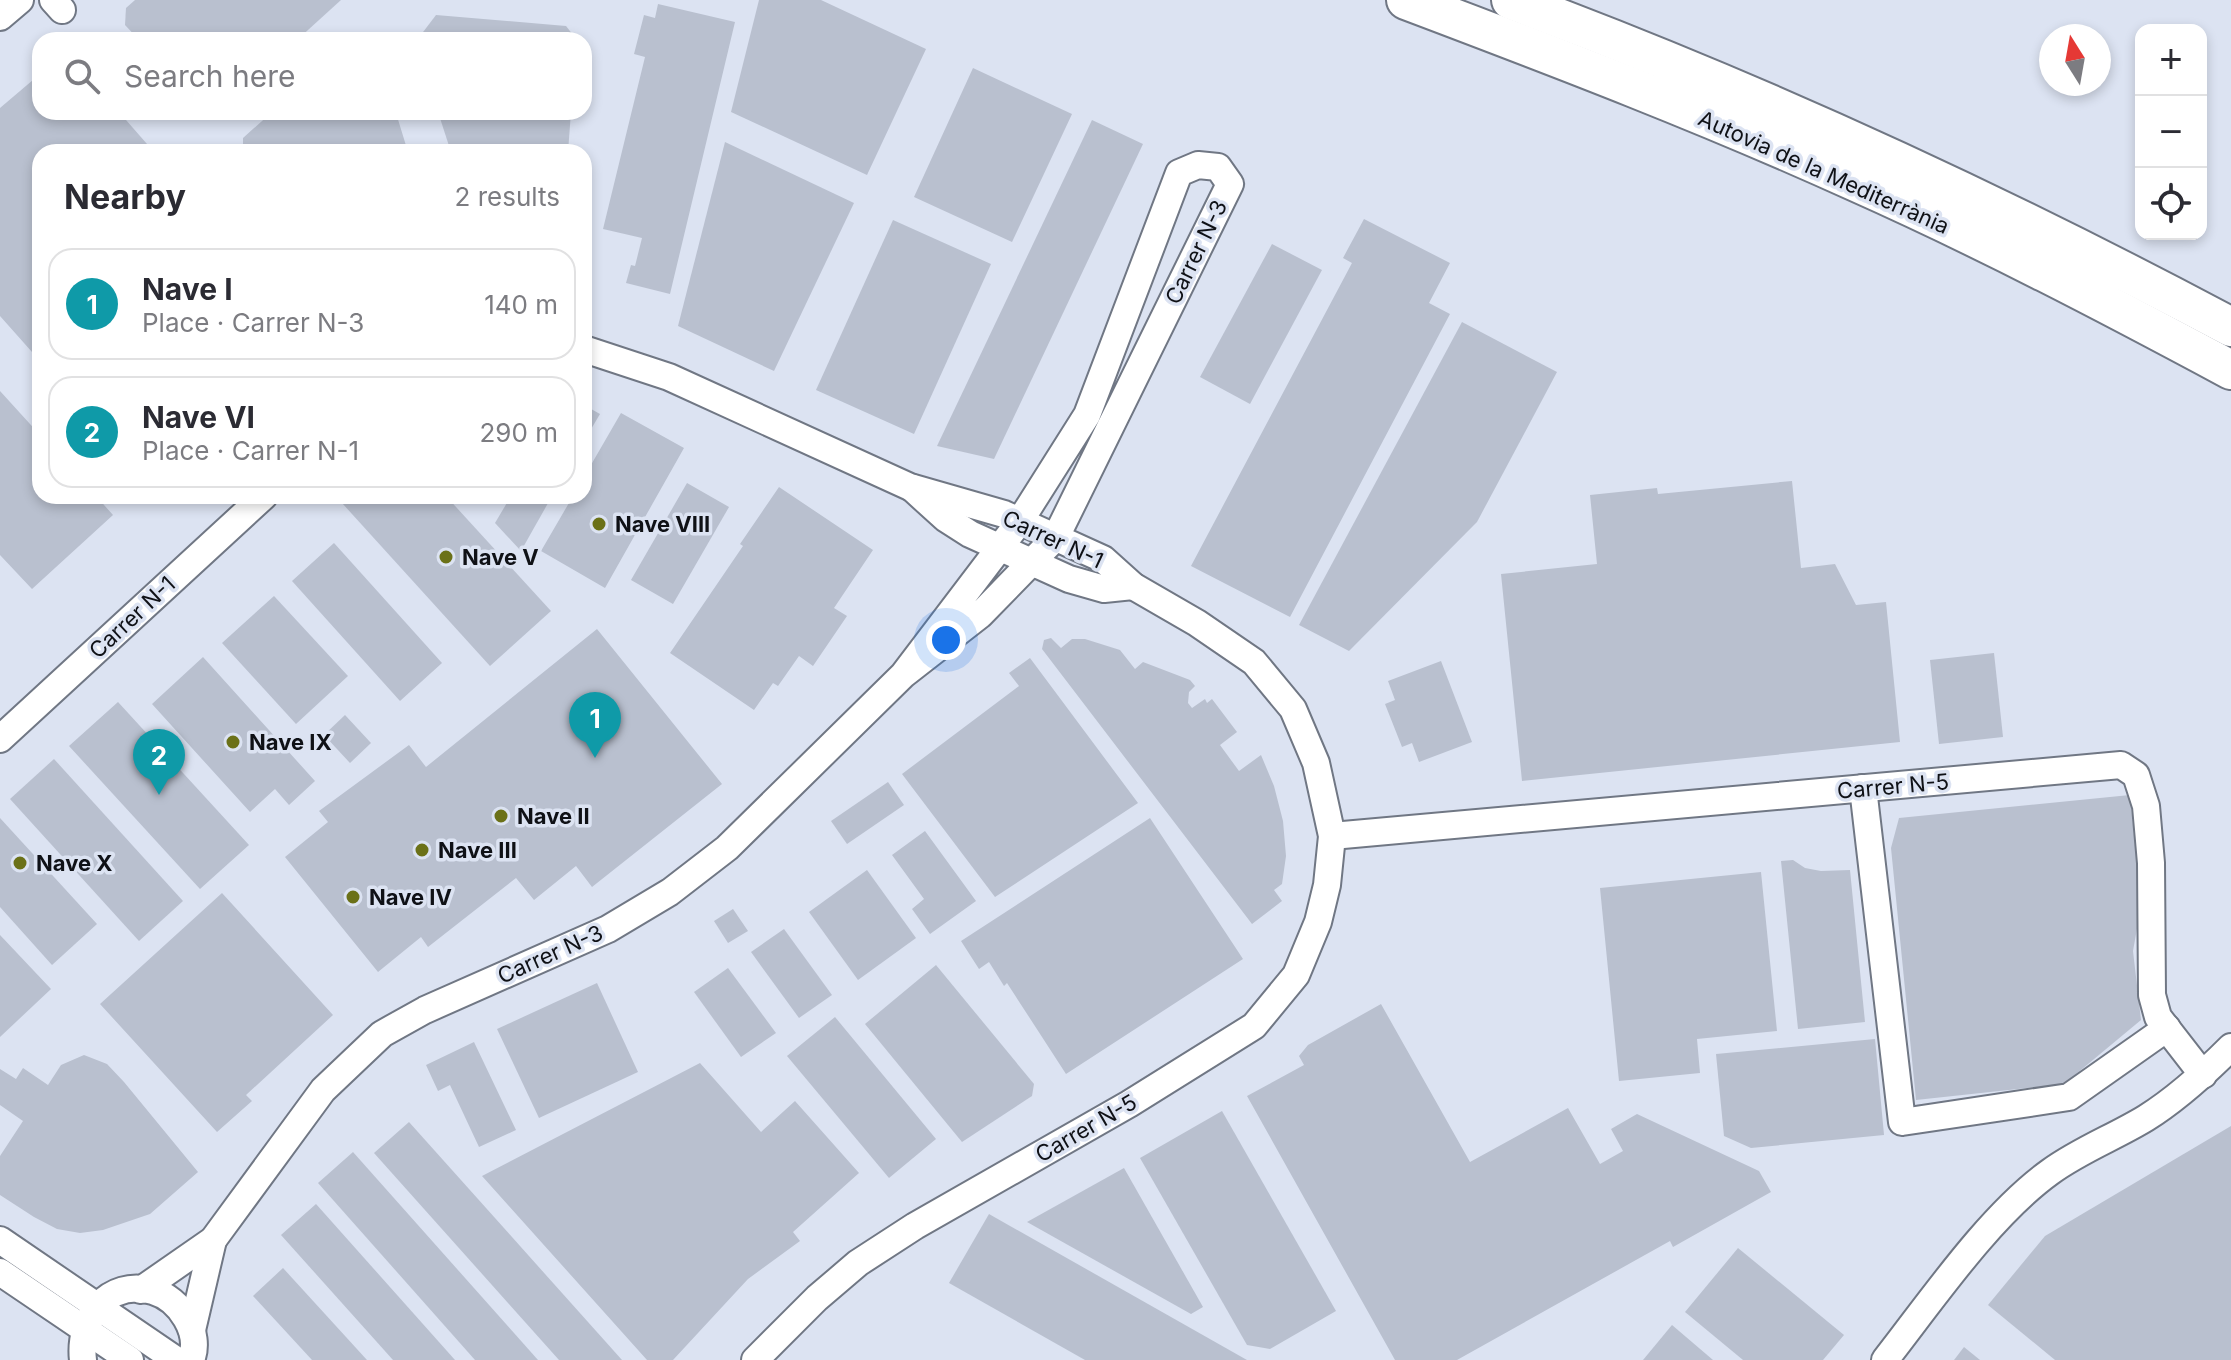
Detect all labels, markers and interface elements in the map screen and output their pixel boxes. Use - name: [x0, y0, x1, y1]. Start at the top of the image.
- north arrow: [2039, 24, 2111, 96]
- map controls: [2135, 24, 2207, 240]
- button: +: [2135, 24, 2207, 96]
- search box: [32, 32, 592, 120]
- icon: search: [60, 54, 104, 98]
- text: Search here: [124, 58, 296, 94]
- button: −: [2135, 96, 2207, 168]
- street label: Autovia de la Mediterrània: [1695, 105, 1953, 239]
- button: locate: [2135, 168, 2207, 240]
- text: Nearby: [64, 176, 186, 217]
- text: 2 results: [455, 181, 560, 212]
- street label: Carrer N-3: [1160, 196, 1232, 308]
- text: Nave I: [142, 271, 233, 307]
- text: 1: [86, 289, 98, 320]
- text: 140 m: [484, 289, 558, 320]
- text: Place · Carrer N-3: [142, 307, 364, 338]
- text: Nave VI: [142, 399, 255, 435]
- text: 2: [84, 417, 100, 448]
- text: 290 m: [480, 417, 558, 448]
- text: Place · Carrer N-1: [142, 435, 359, 466]
- street label: Carrer N-1: [999, 504, 1107, 574]
- place label: Nave VIII: [615, 511, 710, 537]
- marker: Nave VIII: [590, 515, 608, 533]
- place label: Nave V: [462, 544, 539, 570]
- marker: Nave V: [437, 548, 455, 566]
- street label: Carrer N-1: [84, 571, 180, 663]
- your location: [926, 620, 966, 660]
- pin: 1: [569, 692, 621, 758]
- pin: 2: [133, 729, 185, 795]
- place label: Nave IX: [249, 729, 332, 755]
- marker: Nave IX: [224, 733, 242, 751]
- street label: Carrer N-5: [1836, 768, 1950, 804]
- place label: Nave II: [517, 803, 590, 829]
- marker: Nave II: [492, 807, 510, 825]
- place label: Nave III: [438, 837, 517, 863]
- marker: Nave III: [413, 841, 431, 859]
- place label: Nave X: [36, 850, 113, 876]
- marker: Nave X: [11, 854, 29, 872]
- place label: Nave IV: [369, 884, 452, 910]
- marker: Nave IV: [344, 888, 362, 906]
- street label: Carrer N-3: [493, 919, 607, 989]
- street label: Carrer N-5: [1031, 1089, 1141, 1167]

